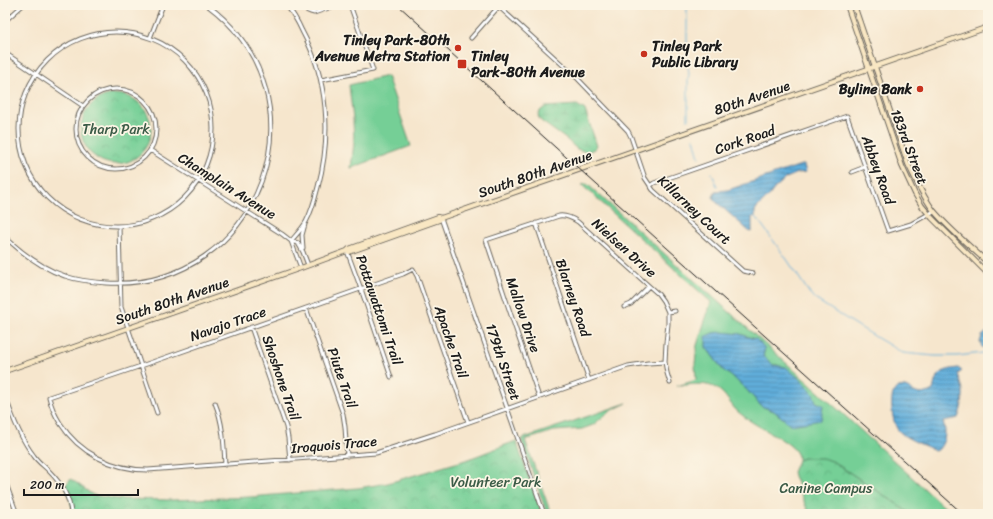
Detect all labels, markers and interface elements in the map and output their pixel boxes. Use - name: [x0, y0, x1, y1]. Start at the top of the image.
- place label: Tinley Park-80th Avenue Metra Station: [314, 28, 451, 69]
- place label: Tinley Park Public Library: [652, 34, 739, 75]
- marker: Tinley Park-80th Avenue Metra Station: [453, 43, 463, 53]
- place label: Tinley Park-80th Avenue: [471, 44, 585, 85]
- marker: Tinley Park Public Library: [639, 49, 649, 59]
- marker: Tinley Park-80th Avenue: [456, 58, 468, 70]
- street label: 80th Avenue: [711, 73, 794, 123]
- place label: Byline Bank: [839, 77, 913, 102]
- marker: Byline Bank: [915, 84, 925, 94]
- street label: 183rd Street: [883, 105, 935, 189]
- park label: Tharp Park: [82, 117, 150, 142]
- street label: Cork Road: [711, 117, 780, 162]
- street label: Abbey Road: [854, 131, 903, 210]
- street label: South 80th Avenue: [475, 143, 596, 205]
- street label: Champlain Avenue: [173, 146, 281, 226]
- street label: Killarney Court: [651, 169, 737, 251]
- street label: Nielsen Drive: [586, 212, 662, 284]
- street label: Pottawattomi Trail: [348, 251, 410, 370]
- street label: Blarney Road: [548, 256, 599, 342]
- street label: South 80th Avenue: [112, 270, 233, 332]
- street label: Mallow Drive: [498, 274, 548, 356]
- street label: Navajo Trace: [186, 299, 270, 349]
- street label: Apache Trail: [426, 301, 476, 383]
- street label: 179th Street: [478, 320, 528, 404]
- street label: Shoshone Trail: [255, 332, 308, 425]
- street label: Piute Trail: [320, 344, 364, 413]
- street label: Iroquois Trace: [289, 429, 378, 461]
- park label: Volunteer Park: [451, 470, 541, 495]
- scale bar: [24, 471, 138, 497]
- text: 200 m: [30, 474, 64, 496]
- park label: Canine Campus: [780, 476, 873, 501]

